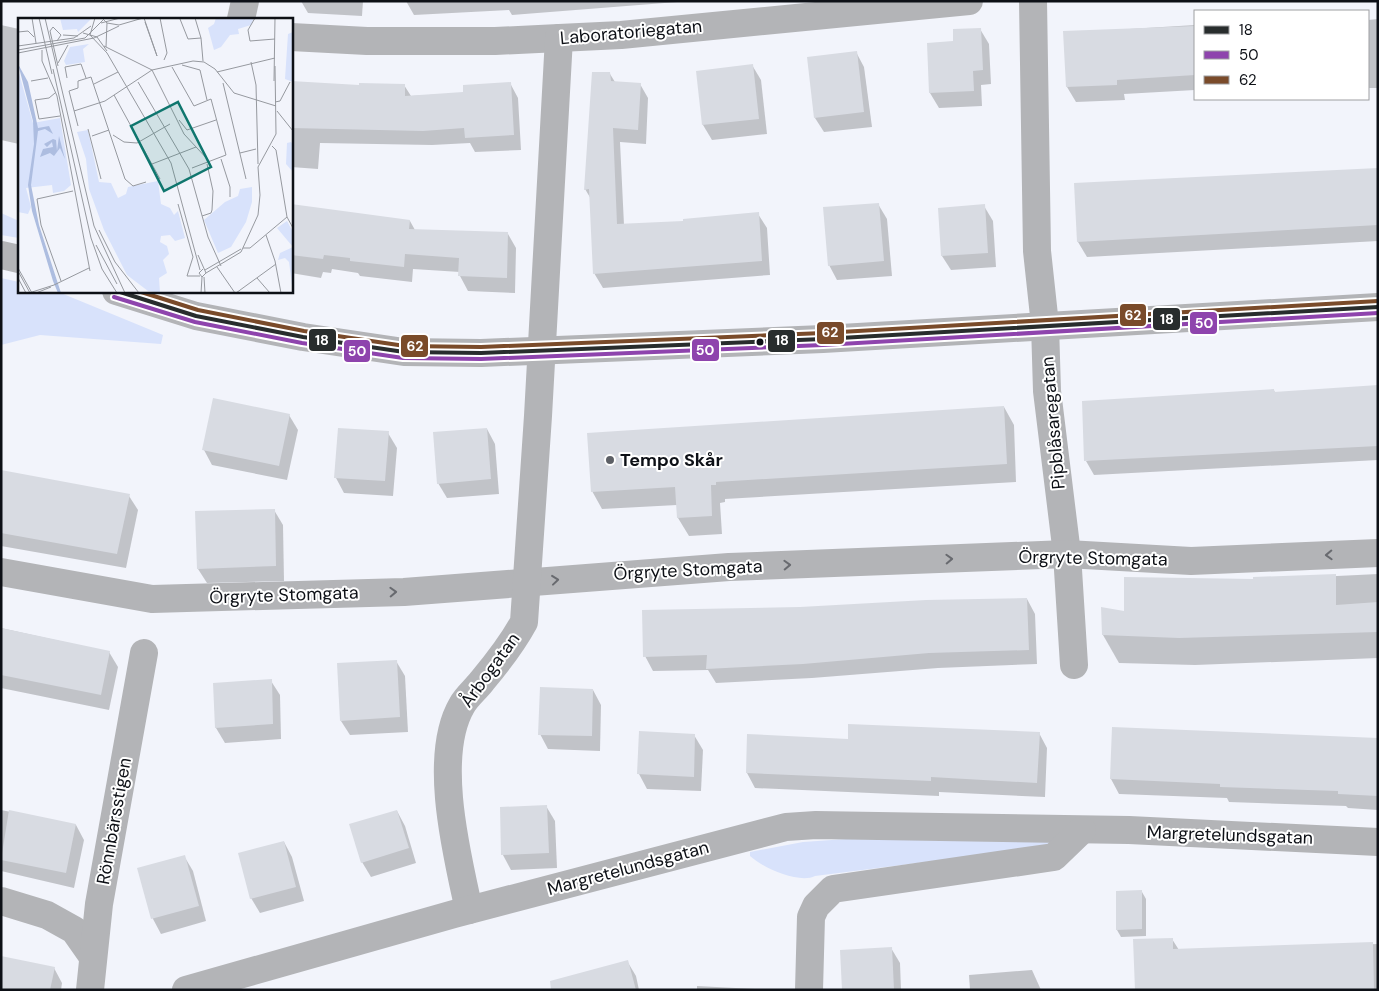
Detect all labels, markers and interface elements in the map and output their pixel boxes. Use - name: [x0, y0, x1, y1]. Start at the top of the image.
- legend: [1194, 10, 1369, 100]
- street label: Laboratoriegatan: [559, 14, 703, 50]
- inset map: [18, 18, 292, 292]
- text: 18: [1239, 20, 1253, 40]
- text: 50: [1239, 45, 1258, 65]
- text: 62: [1239, 70, 1257, 90]
- line badge: 62: [1119, 303, 1147, 327]
- text: 62: [1125, 306, 1141, 324]
- line badge: 18: [1152, 307, 1181, 331]
- text: 18: [1160, 310, 1174, 328]
- line badge: 50: [1189, 311, 1218, 335]
- text: 50: [1195, 314, 1213, 332]
- line badge: 62: [816, 321, 845, 345]
- text: 62: [822, 323, 838, 341]
- line badge: 18: [308, 328, 337, 352]
- line badge: 18: [767, 329, 796, 353]
- text: 18: [315, 331, 329, 349]
- text: 18: [775, 331, 789, 349]
- line badge: 62: [400, 334, 429, 358]
- text: 62: [407, 337, 423, 355]
- unlabelled marker: [755, 337, 765, 347]
- line badge: 50: [691, 338, 720, 362]
- line badge: 50: [343, 339, 371, 363]
- text: 50: [696, 341, 714, 359]
- text: 50: [348, 342, 366, 360]
- street label: Pipblåsaregatan: [1035, 356, 1071, 490]
- place label: Tempo Skår: [620, 448, 723, 472]
- marker: Tempo Skår: [604, 454, 616, 466]
- street label: Örgryte Stomgata: [1018, 545, 1168, 571]
- one-way arrow: [1325, 550, 1332, 560]
- one-way arrow: [945, 553, 953, 564]
- street label: Örgryte Stomgata: [613, 554, 763, 586]
- one-way arrow: [783, 560, 791, 570]
- one-way arrow: [551, 575, 559, 586]
- street label: Örgryte Stomgata: [209, 580, 359, 610]
- one-way arrow: [389, 587, 397, 598]
- street label: Årbogatan: [455, 628, 525, 712]
- street label: Rönnbärsstigen: [91, 756, 137, 886]
- street label: Margretelundsgatan: [1146, 820, 1314, 850]
- street label: Margretelundsgatan: [545, 835, 711, 901]

